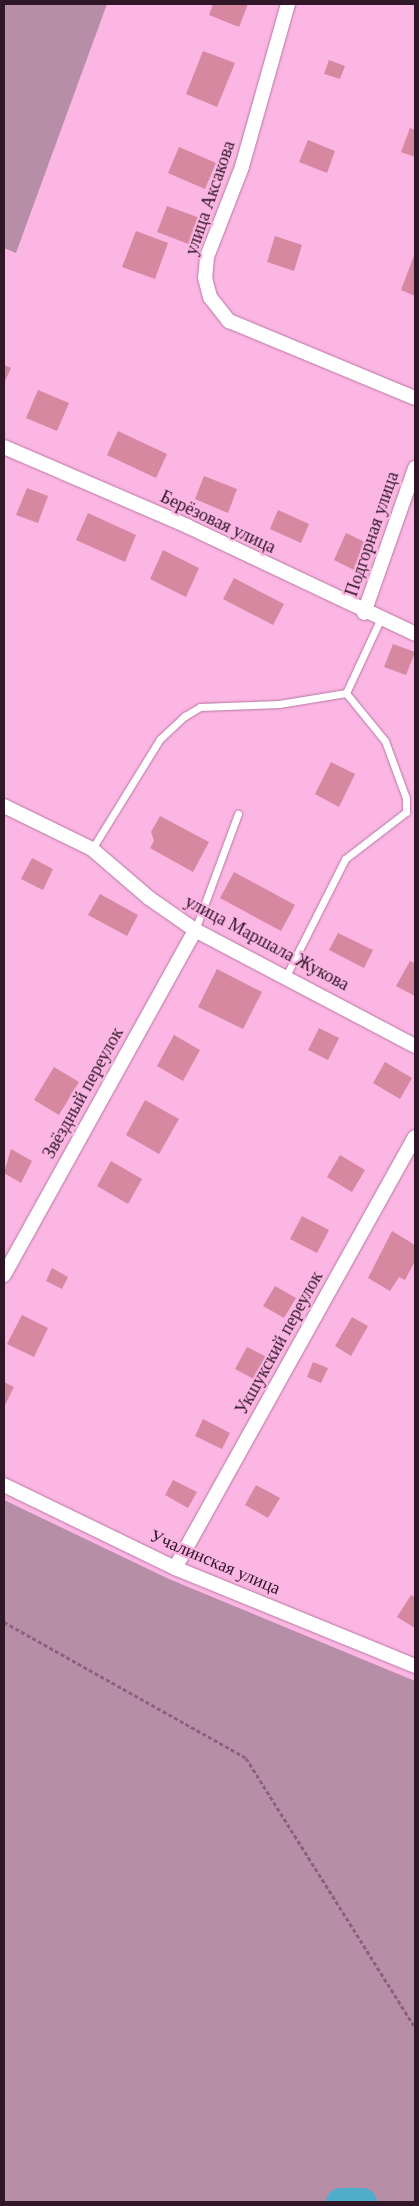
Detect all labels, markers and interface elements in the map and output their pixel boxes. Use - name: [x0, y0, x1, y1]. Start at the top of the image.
- street label: улица Аксакова: [180, 138, 240, 258]
- street label: Подгорная улица: [341, 469, 403, 599]
- street label: Берёзовая улица: [157, 486, 279, 558]
- street label: улица Маршала Жукова: [181, 891, 353, 995]
- street label: Звёздный переулок: [38, 1024, 128, 1162]
- street label: Укшукский переулок: [231, 1268, 327, 1418]
- street label: Учалинская улица: [146, 1525, 284, 1599]

